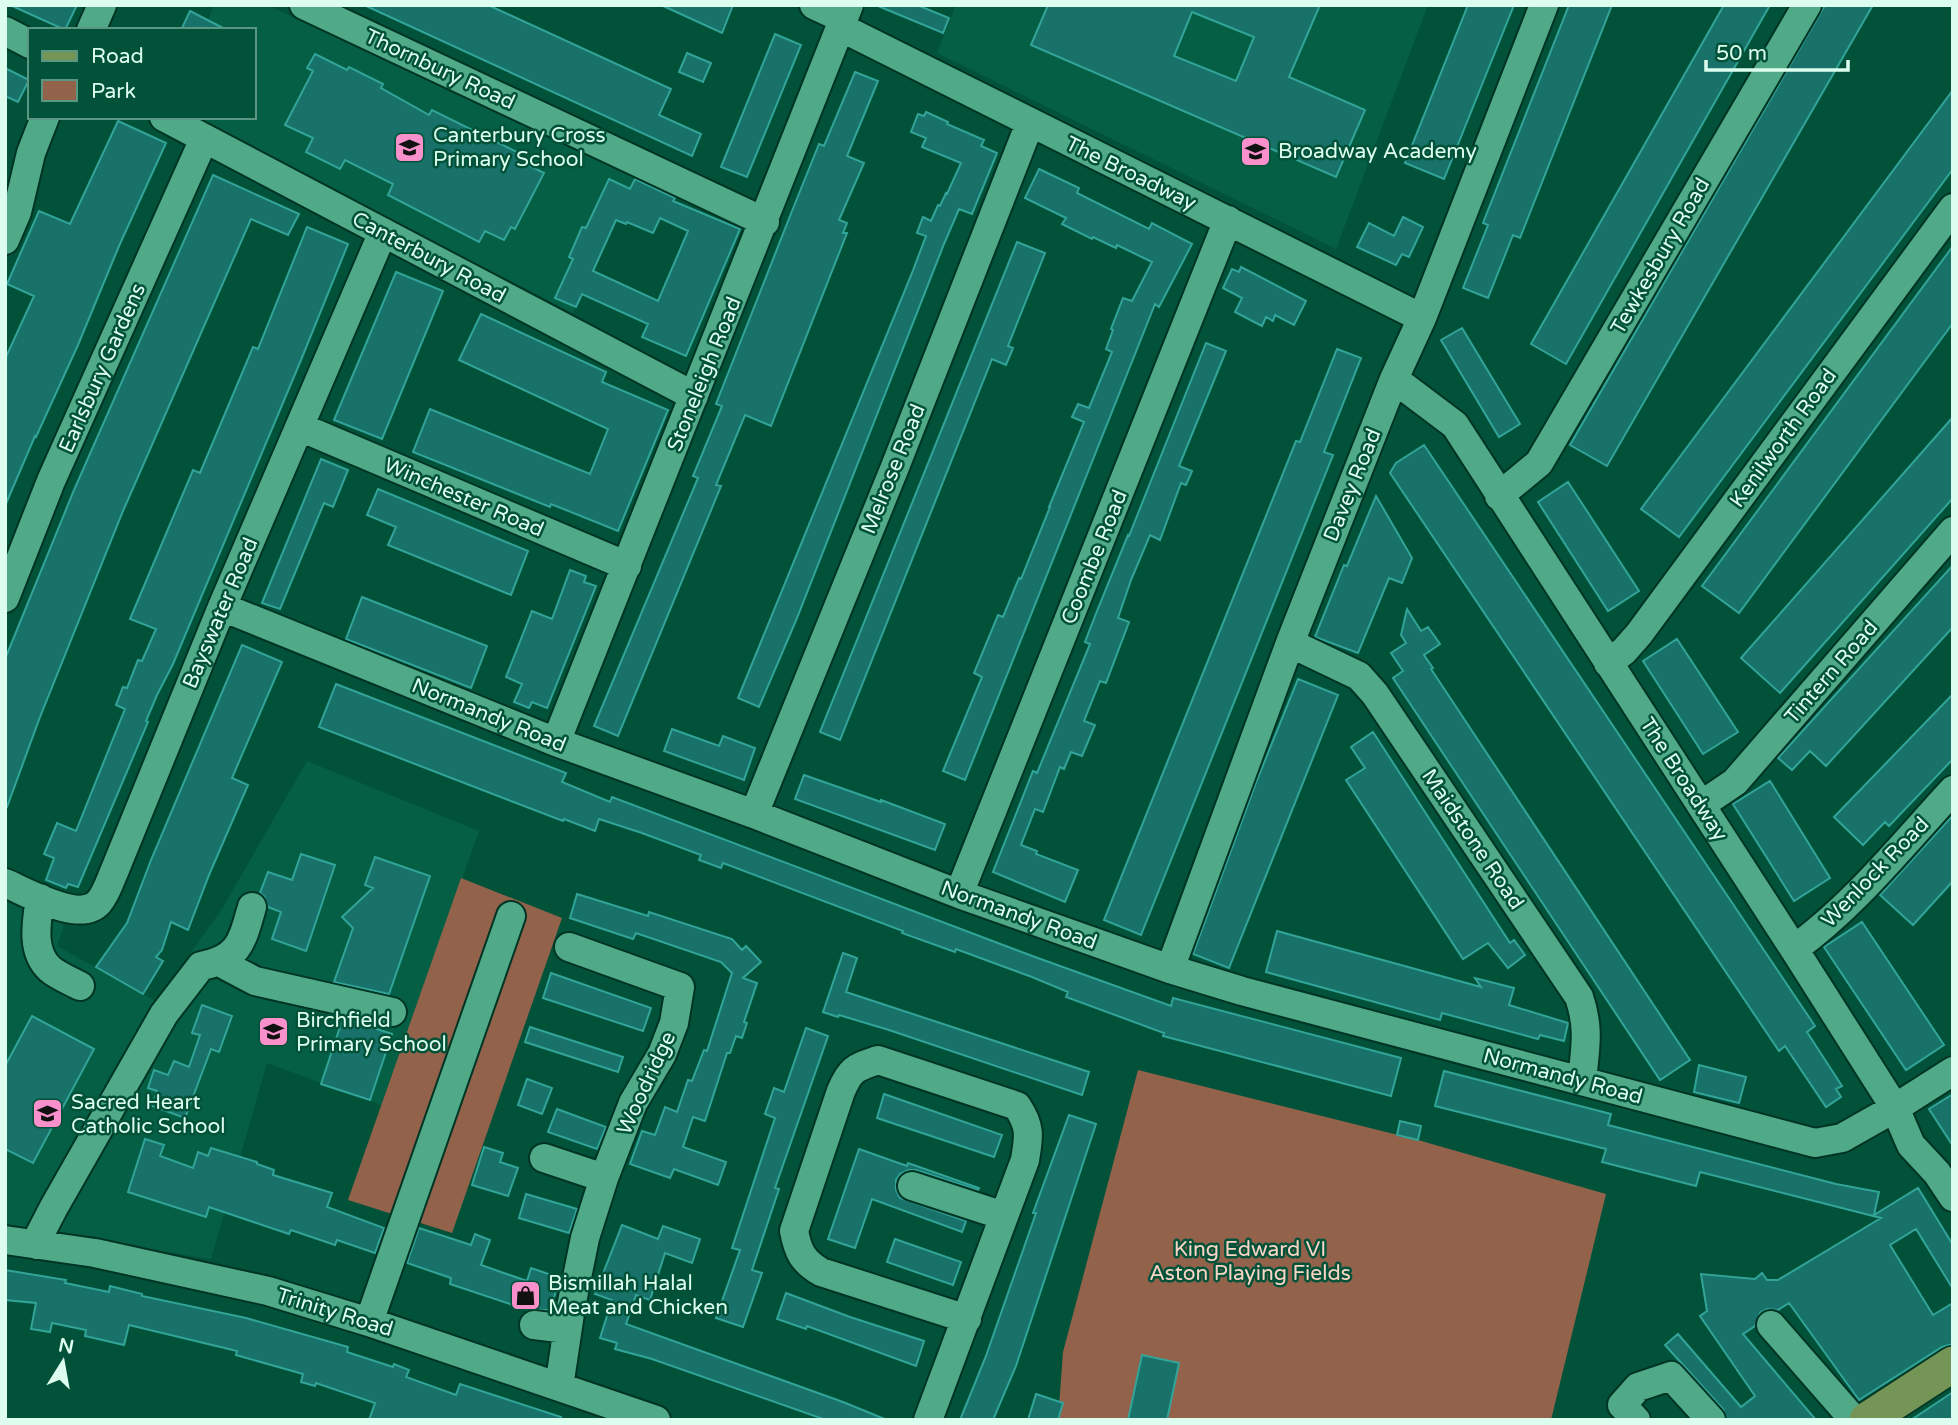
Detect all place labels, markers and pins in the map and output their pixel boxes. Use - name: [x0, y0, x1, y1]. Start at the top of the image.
- place label: Canterbury Cross Primary School: [433, 123, 606, 172]
- school or university icon: Canterbury Cross Primary School: [393, 130, 427, 164]
- school or university icon: Broadway Academy: [1238, 134, 1272, 168]
- place label: Broadway Academy: [1278, 139, 1477, 164]
- place label: Birchfield Primary School: [296, 1008, 447, 1057]
- school or university icon: Birchfield Primary School: [256, 1015, 290, 1049]
- place label: Sacred Heart Catholic School: [71, 1090, 226, 1139]
- school or university icon: Sacred Heart Catholic School: [31, 1097, 65, 1131]
- place label: Bismillah Halal Meat and Chicken: [548, 1271, 728, 1320]
- shop icon: Bismillah Halal Meat and Chicken: [508, 1278, 542, 1312]

